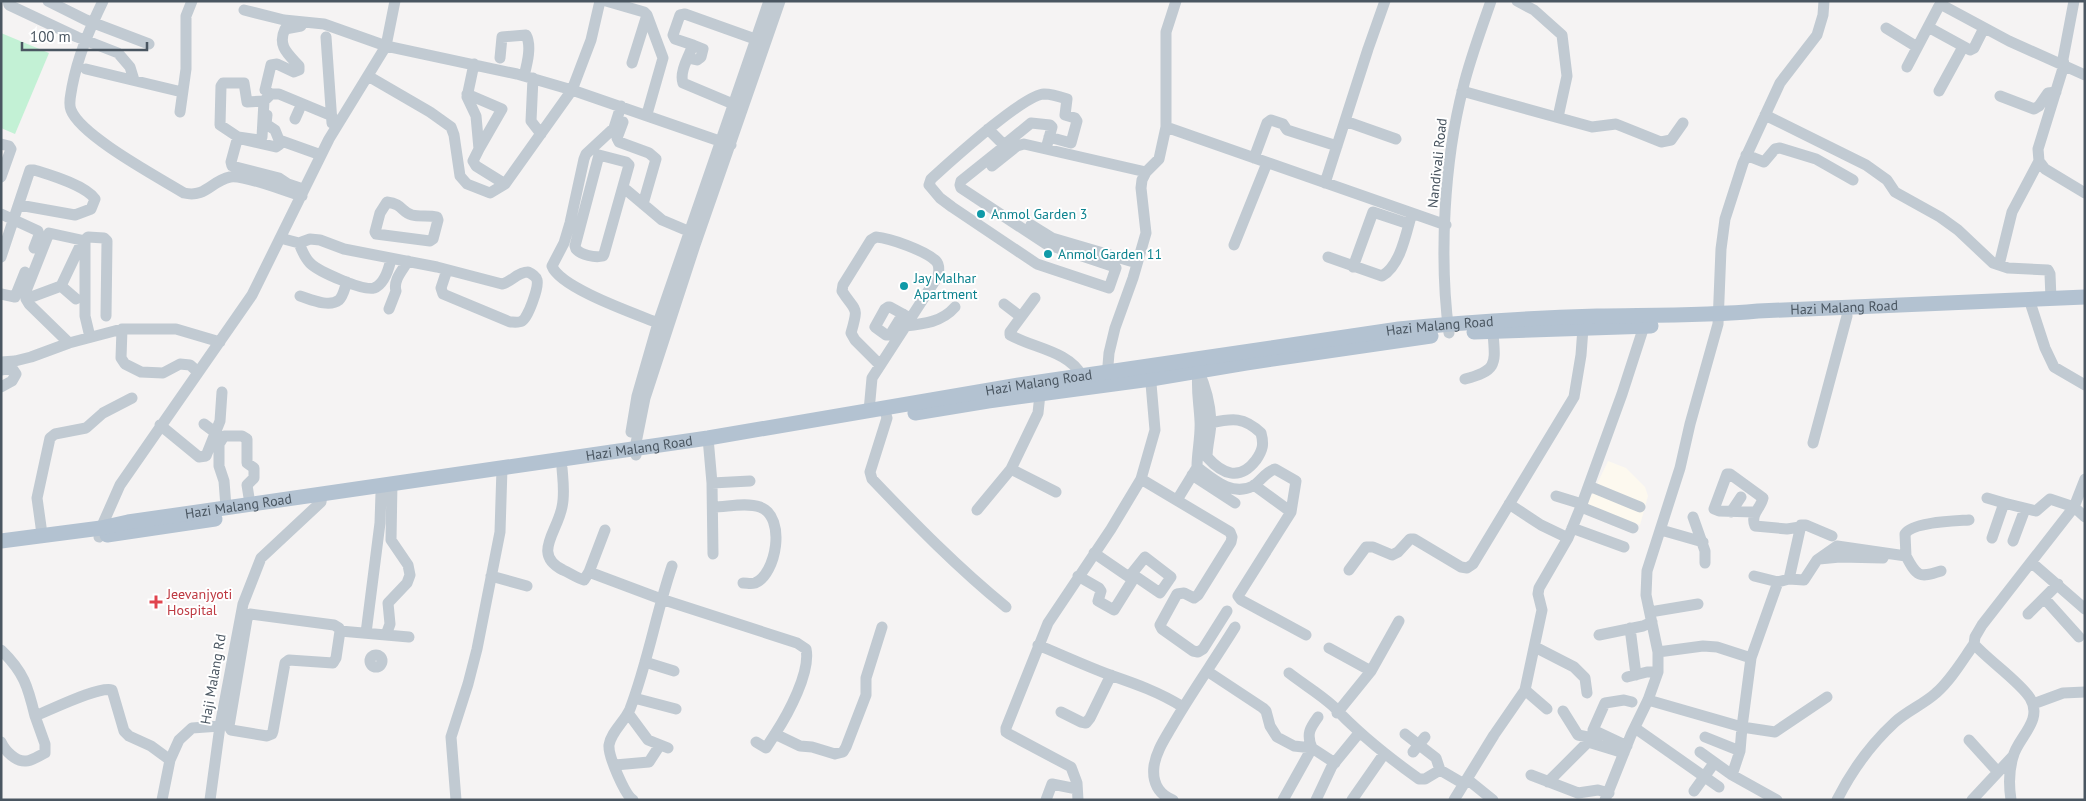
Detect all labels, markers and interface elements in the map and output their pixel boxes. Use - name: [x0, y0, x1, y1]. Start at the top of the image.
- scale bar: [22, 20, 148, 52]
- text: 100 m: [30, 27, 71, 46]
- street label: Nandivali Road: [1423, 117, 1451, 209]
- place label: Anmol Garden 3: [991, 205, 1088, 223]
- marker: Anmol Garden 3: [975, 208, 987, 220]
- place label: Anmol Garden 11: [1058, 245, 1162, 263]
- marker: Anmol Garden 11: [1042, 248, 1054, 260]
- place label: Jay Malhar Apartment: [913, 269, 978, 303]
- marker: Jay Malhar Apartment: [898, 280, 910, 292]
- street label: Hazi Malang Road: [1790, 296, 1898, 319]
- street label: Hazi Malang Road: [1385, 312, 1494, 340]
- street label: Hazi Malang Road: [984, 365, 1093, 400]
- street label: Hazi Malang Road: [584, 431, 694, 465]
- street label: Hazi Malang Road: [184, 489, 293, 523]
- place label: Jeevanjyoti Hospital: [166, 585, 232, 619]
- marker: Jeevanjyoti Hospital: [149, 595, 163, 609]
- street label: Haji Malang Rd: [196, 632, 230, 726]

